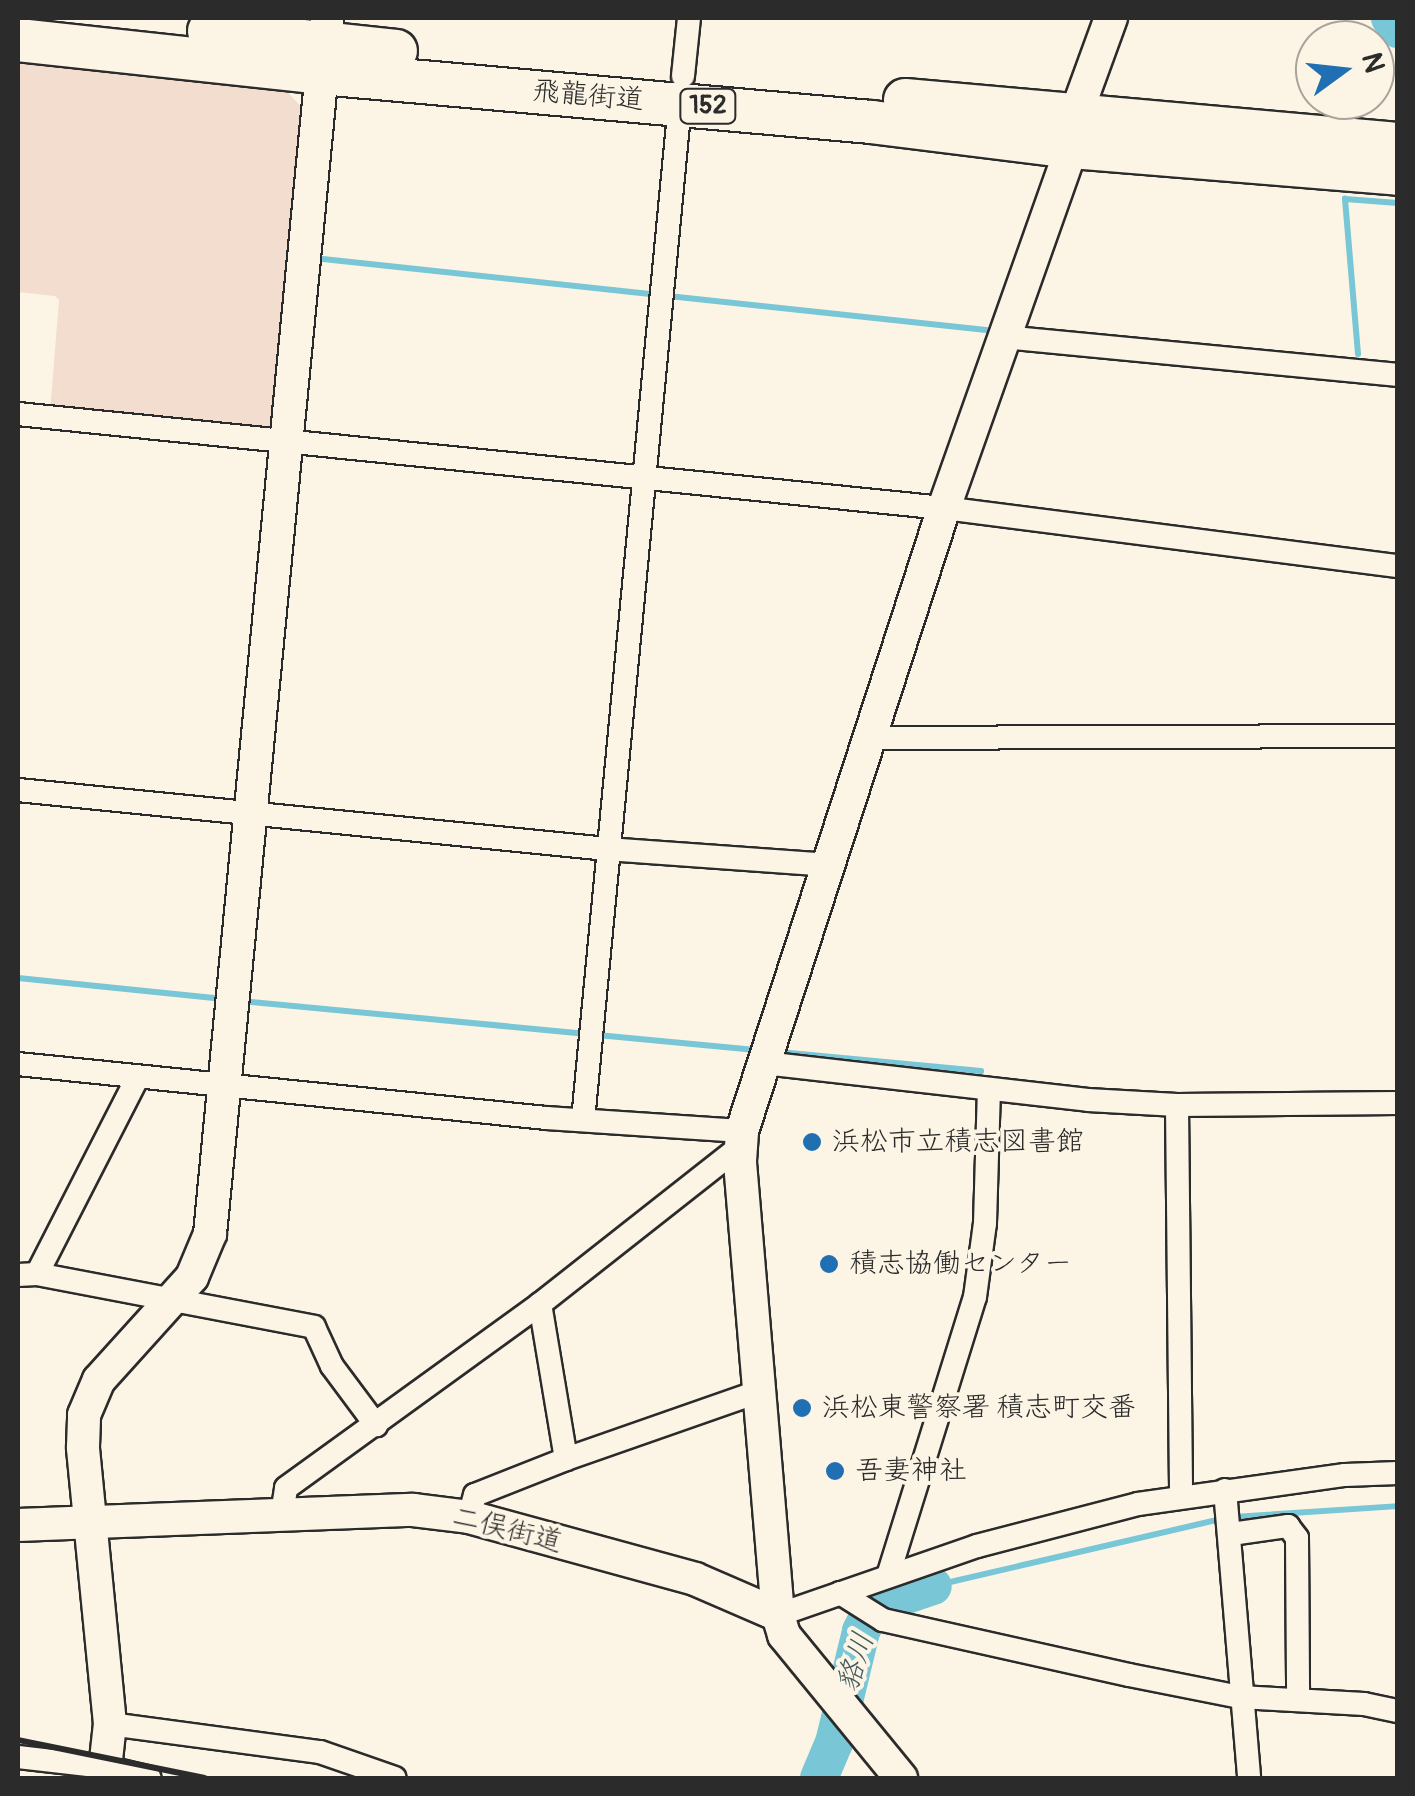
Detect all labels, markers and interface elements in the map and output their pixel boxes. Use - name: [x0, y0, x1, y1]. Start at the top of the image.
- north arrow: [1295, 20, 1395, 120]
- text: N: [1353, 49, 1392, 76]
- street label: 飛龍街道: [531, 74, 645, 118]
- road number: 152: [678, 86, 738, 126]
- place label: 浜松市立積志図書館: [832, 1125, 1084, 1159]
- marker: 浜松市立積志図書館: [801, 1131, 823, 1153]
- place label: 積志協働センター: [849, 1247, 1073, 1281]
- marker: 積志協働センター: [818, 1253, 840, 1275]
- place label: 浜松東警察署 積志町交番: [822, 1391, 1136, 1425]
- marker: 浜松東警察署 積志町交番: [791, 1397, 813, 1419]
- place label: 吾妻神社: [855, 1454, 967, 1488]
- marker: 吾妻神社: [824, 1460, 846, 1482]
- street label: 二俣街道: [449, 1500, 565, 1560]
- water label: 貉川: [830, 1628, 882, 1696]

